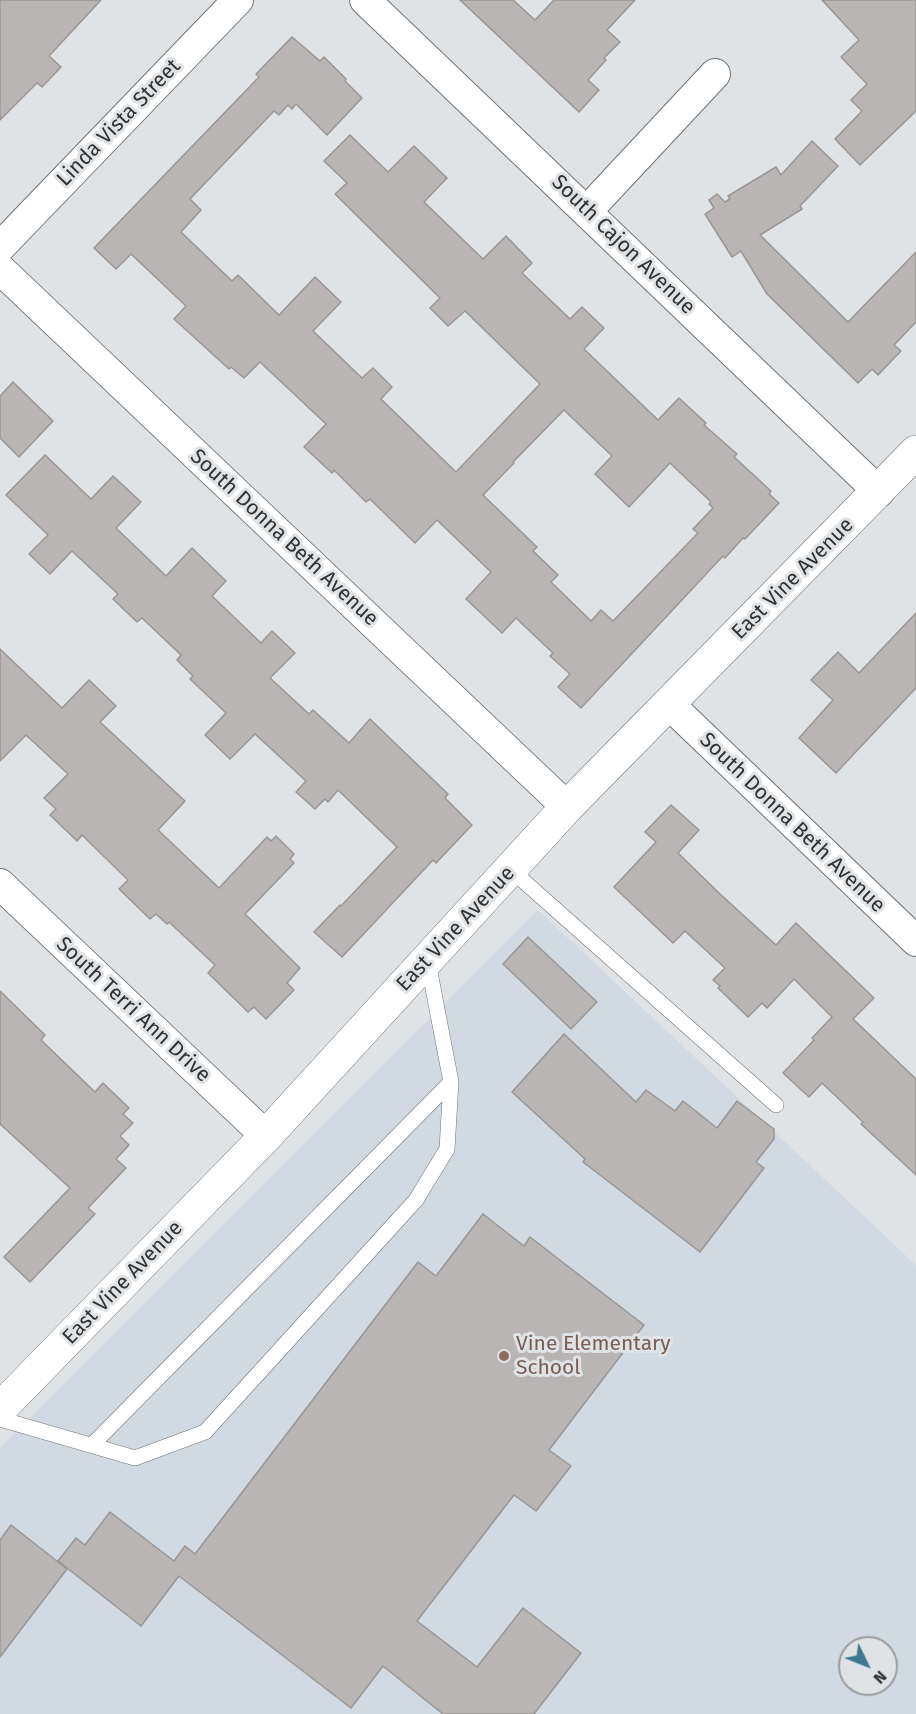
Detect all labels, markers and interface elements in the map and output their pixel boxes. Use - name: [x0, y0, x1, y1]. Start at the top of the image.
- street label: Linda Vista Street: [52, 54, 186, 192]
- street label: South Cajon Avenue: [546, 170, 700, 320]
- street label: South Donna Beth Avenue: [185, 444, 383, 632]
- street label: East Vine Avenue: [727, 513, 859, 645]
- street label: South Donna Beth Avenue: [694, 728, 890, 918]
- street label: East Vine Avenue: [392, 861, 520, 997]
- street label: South Terri Ann Drive: [51, 932, 215, 1088]
- street label: East Vine Avenue: [58, 1216, 188, 1350]
- place label: Vine Elementary School: [516, 1331, 671, 1381]
- marker: Vine Elementary School: [497, 1349, 511, 1363]
- north arrow: [838, 1636, 898, 1696]
- text: N: [870, 1667, 891, 1688]

